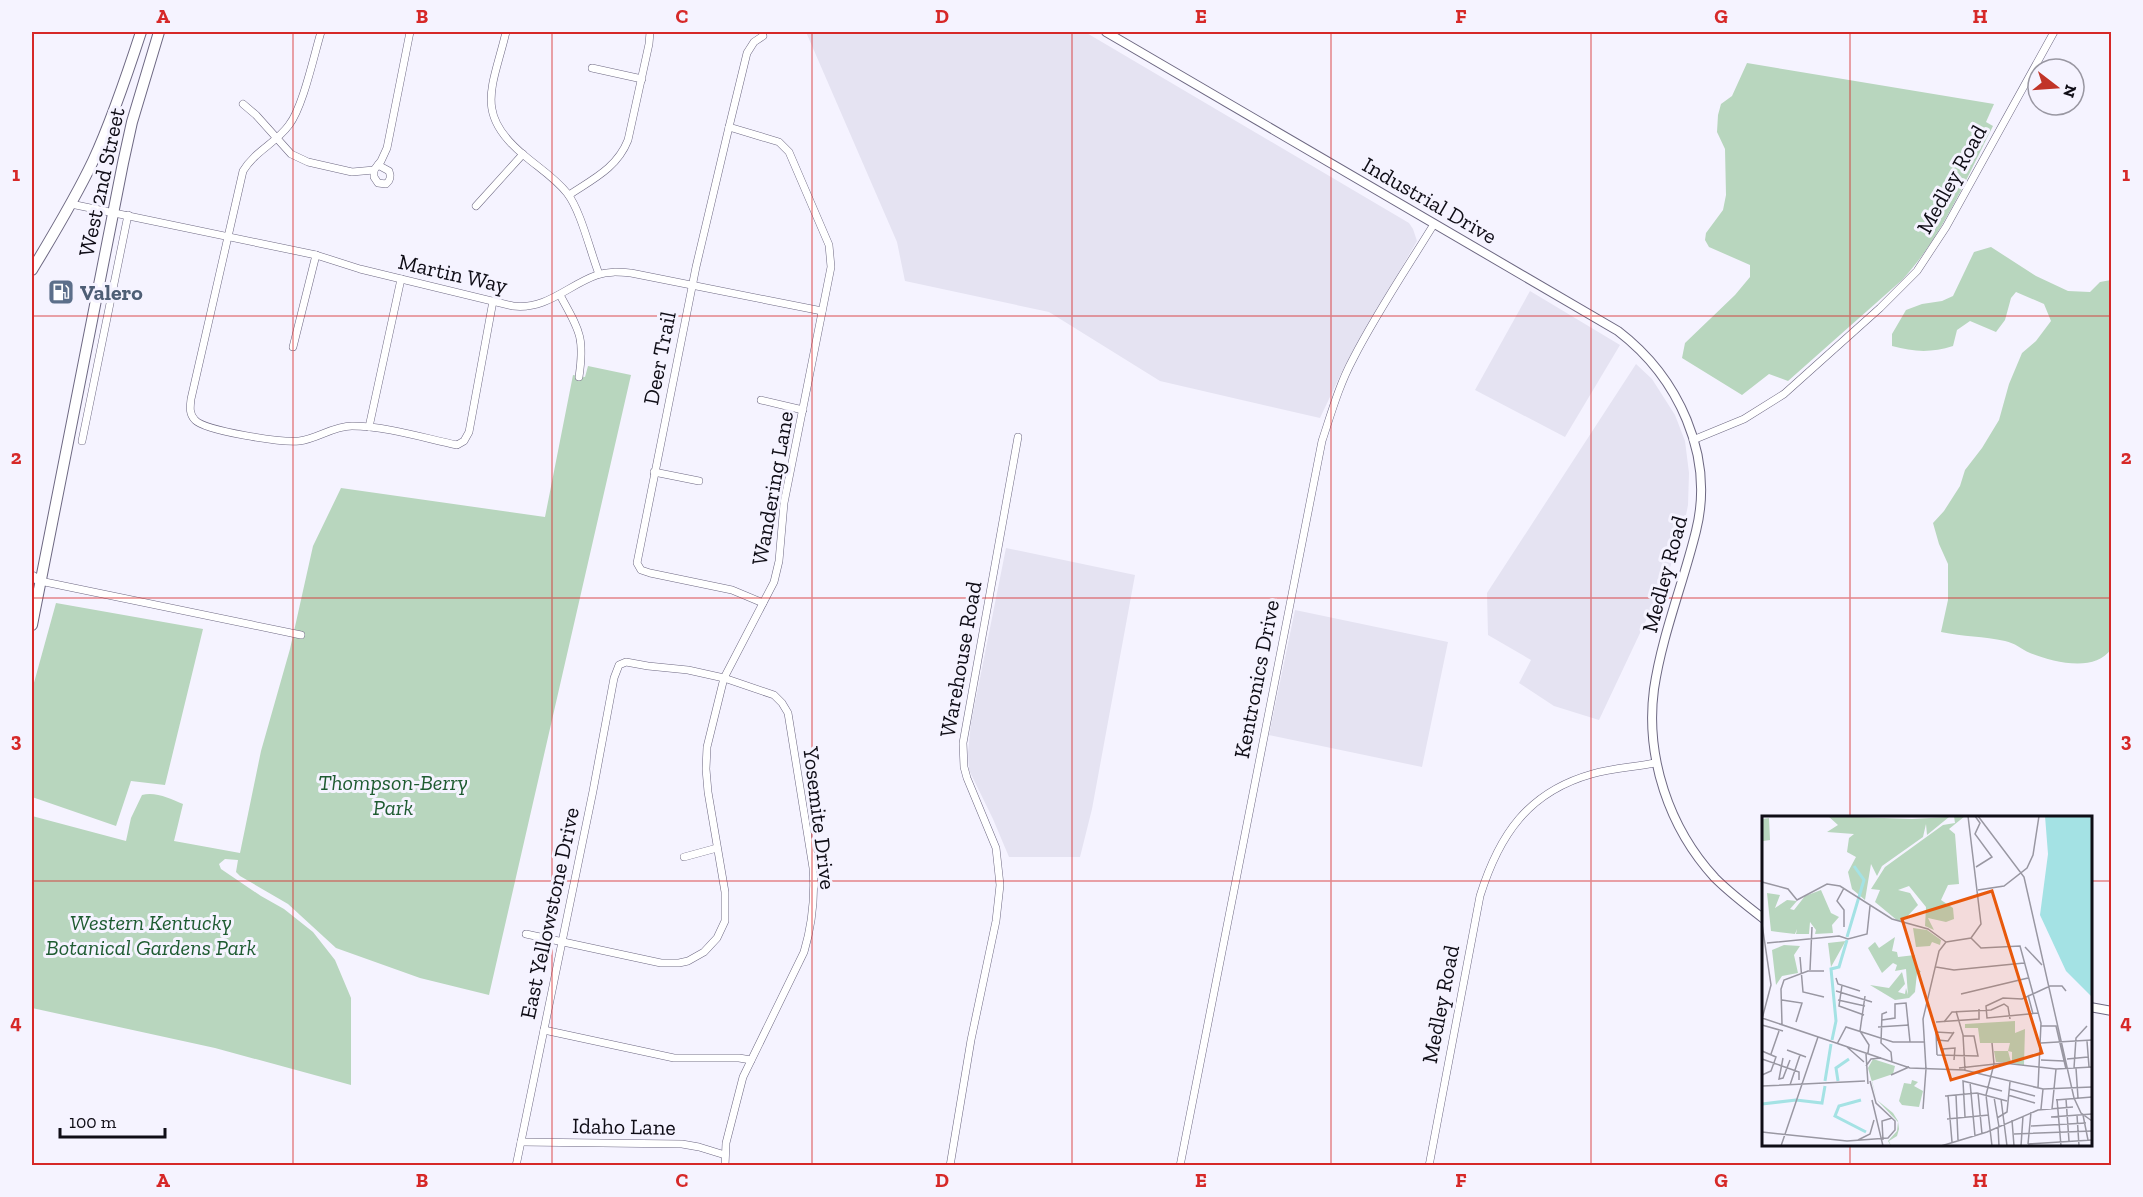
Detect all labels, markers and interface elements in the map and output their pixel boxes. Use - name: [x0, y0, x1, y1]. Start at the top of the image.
- text: A: [156, 4, 170, 28]
- text: B: [416, 4, 428, 28]
- text: C: [676, 4, 689, 28]
- text: D: [935, 4, 949, 28]
- text: E: [1195, 4, 1207, 28]
- text: F: [1455, 4, 1467, 28]
- text: G: [1714, 4, 1728, 28]
- text: H: [1972, 4, 1988, 28]
- north arrow: [2026, 57, 2086, 117]
- text: N: [2059, 83, 2081, 100]
- street label: West 2nd Street: [73, 104, 131, 259]
- street label: Medley Road: [1911, 120, 1992, 238]
- street label: Industrial Drive: [1358, 151, 1502, 250]
- text: 1: [12, 162, 20, 186]
- text: 1: [2122, 162, 2130, 186]
- street label: Martin Way: [396, 248, 511, 299]
- fuel station icon: Valero: [46, 277, 76, 307]
- place label: Valero: [80, 279, 143, 306]
- street label: Deer Trail: [637, 309, 682, 407]
- street label: Wandering Lane: [746, 409, 799, 567]
- text: 2: [11, 445, 22, 469]
- text: 2: [2121, 445, 2132, 469]
- street label: Medley Road: [1636, 513, 1693, 636]
- street label: Warehouse Road: [933, 579, 988, 739]
- street label: Kentronics Drive: [1228, 598, 1285, 761]
- text: 3: [11, 728, 22, 752]
- text: 3: [2121, 728, 2132, 752]
- street label: Yosemite Drive: [797, 744, 842, 891]
- park label: Thompson-Berry Park: [318, 769, 468, 821]
- street label: East Yellowstone Drive: [514, 805, 585, 1022]
- inset map: [1762, 816, 2092, 1146]
- park label: Western Kentucky Botanical Gardens Park: [46, 909, 256, 961]
- street label: Medley Road: [1416, 943, 1465, 1066]
- text: 4: [10, 1010, 22, 1034]
- text: 4: [2120, 1010, 2132, 1034]
- scale bar: [60, 1101, 165, 1139]
- text: 100 m: [69, 1111, 117, 1133]
- street label: Idaho Lane: [572, 1112, 676, 1141]
- text: A: [156, 1168, 170, 1192]
- text: B: [416, 1168, 428, 1192]
- text: C: [676, 1168, 689, 1192]
- text: D: [935, 1168, 949, 1192]
- text: E: [1195, 1168, 1207, 1192]
- text: F: [1455, 1168, 1467, 1192]
- text: G: [1714, 1168, 1728, 1192]
- text: H: [1972, 1168, 1988, 1192]

